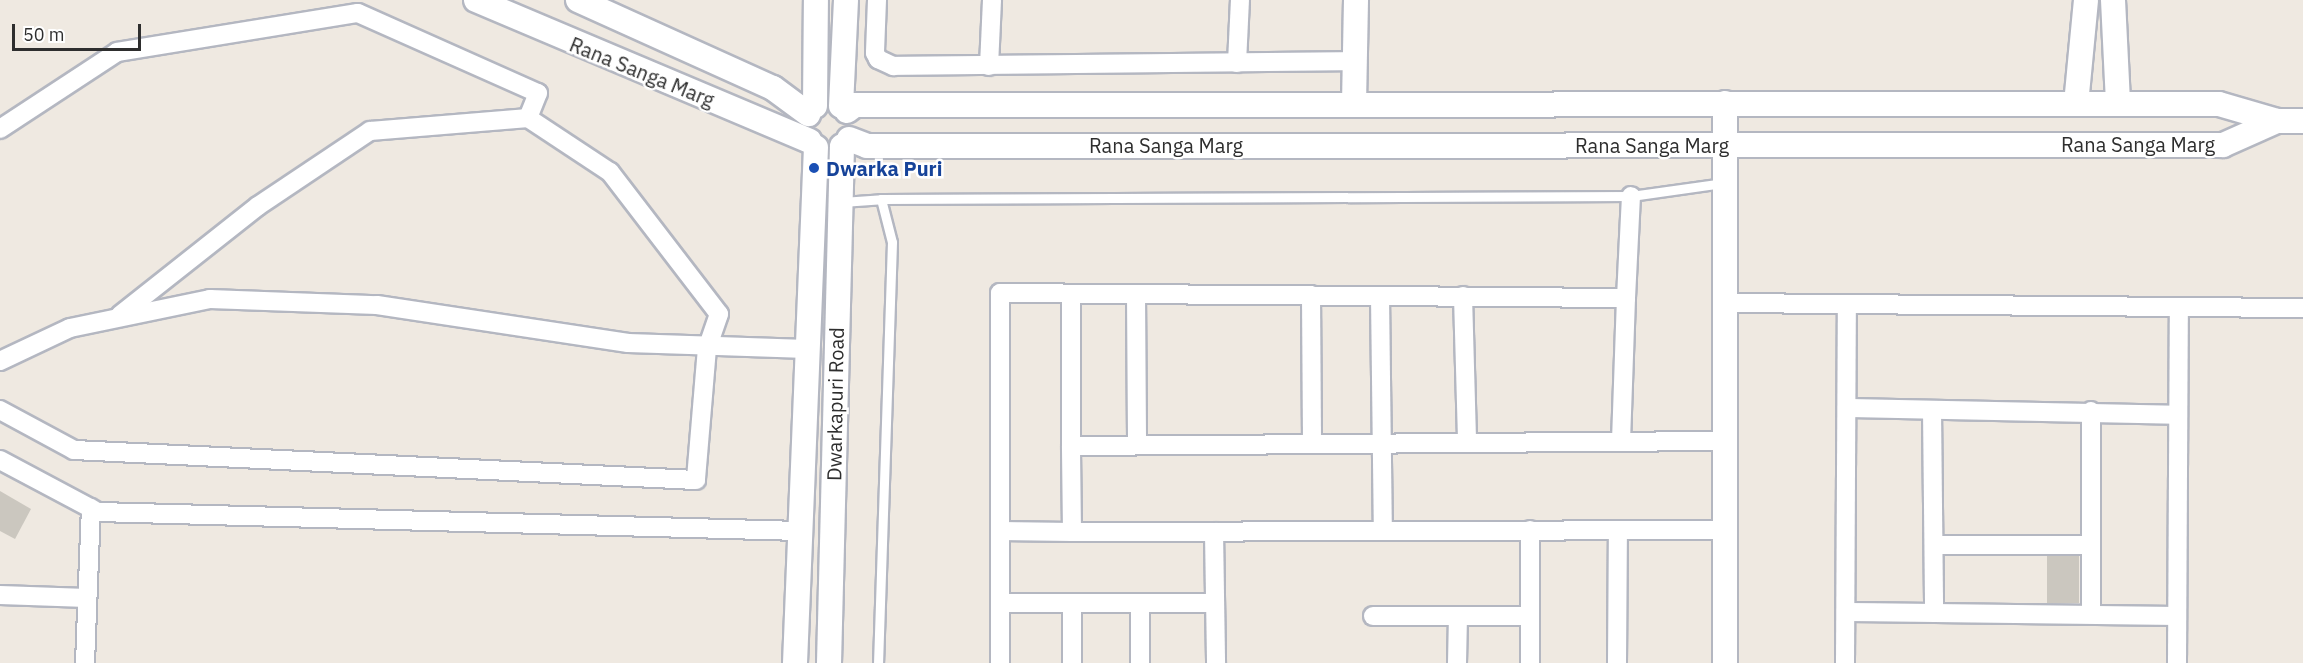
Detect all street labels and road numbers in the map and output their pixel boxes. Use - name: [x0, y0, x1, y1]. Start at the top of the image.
- street label: Rana Sanga Marg: [566, 32, 718, 112]
- street label: Rana Sanga Marg: [2061, 132, 2215, 156]
- street label: Rana Sanga Marg: [1089, 133, 1243, 157]
- street label: Rana Sanga Marg: [1575, 133, 1729, 157]
- street label: Dwarkapuri Road: [822, 327, 848, 481]

